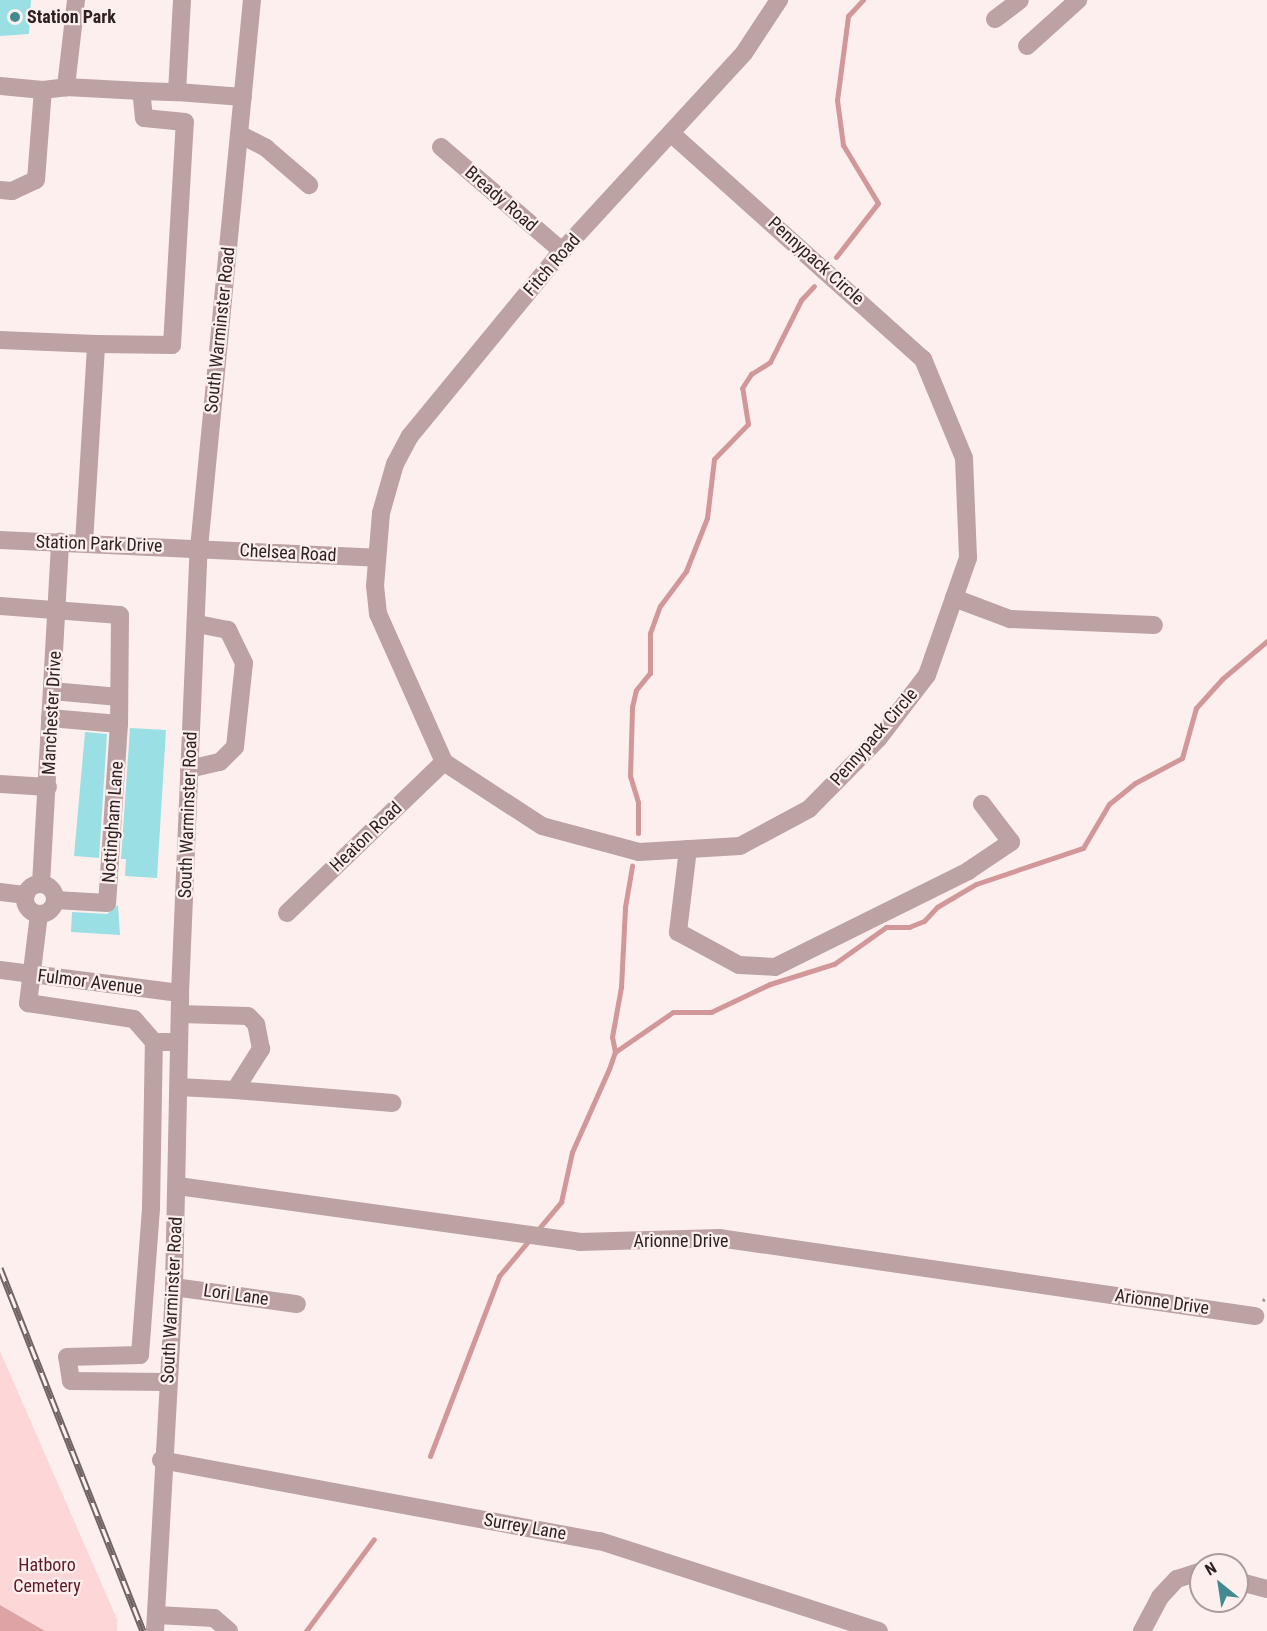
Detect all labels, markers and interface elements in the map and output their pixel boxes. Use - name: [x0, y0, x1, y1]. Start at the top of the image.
- place label: Station Park: [27, 6, 116, 28]
- marker: Station Park: [8, 10, 22, 24]
- street label: Bready Road: [460, 162, 542, 236]
- street label: Pennypack Circle: [764, 212, 868, 310]
- street label: Fitch Road: [519, 229, 585, 301]
- street label: South Warminster Road: [201, 246, 239, 414]
- street label: Station Park Drive: [35, 531, 163, 557]
- street label: Chelsea Road: [239, 540, 337, 566]
- street label: Manchester Drive: [38, 651, 66, 775]
- street label: Pennypack Circle: [826, 684, 922, 790]
- street label: South Warminster Road: [174, 731, 202, 899]
- street label: Nottingham Lane: [98, 760, 128, 884]
- street label: Heaton Road: [326, 797, 406, 877]
- street label: Fulmor Avenue: [36, 965, 144, 999]
- street label: South Warminster Road: [157, 1216, 187, 1384]
- street label: Arionne Drive: [634, 1230, 728, 1252]
- street label: Lori Lane: [202, 1280, 270, 1310]
- street label: Arionne Drive: [1113, 1285, 1211, 1319]
- street label: Surrey Lane: [482, 1509, 568, 1545]
- north arrow: [1189, 1553, 1249, 1613]
- park label: Hatboro Cemetery: [13, 1555, 81, 1598]
- text: N: [1202, 1558, 1220, 1579]

